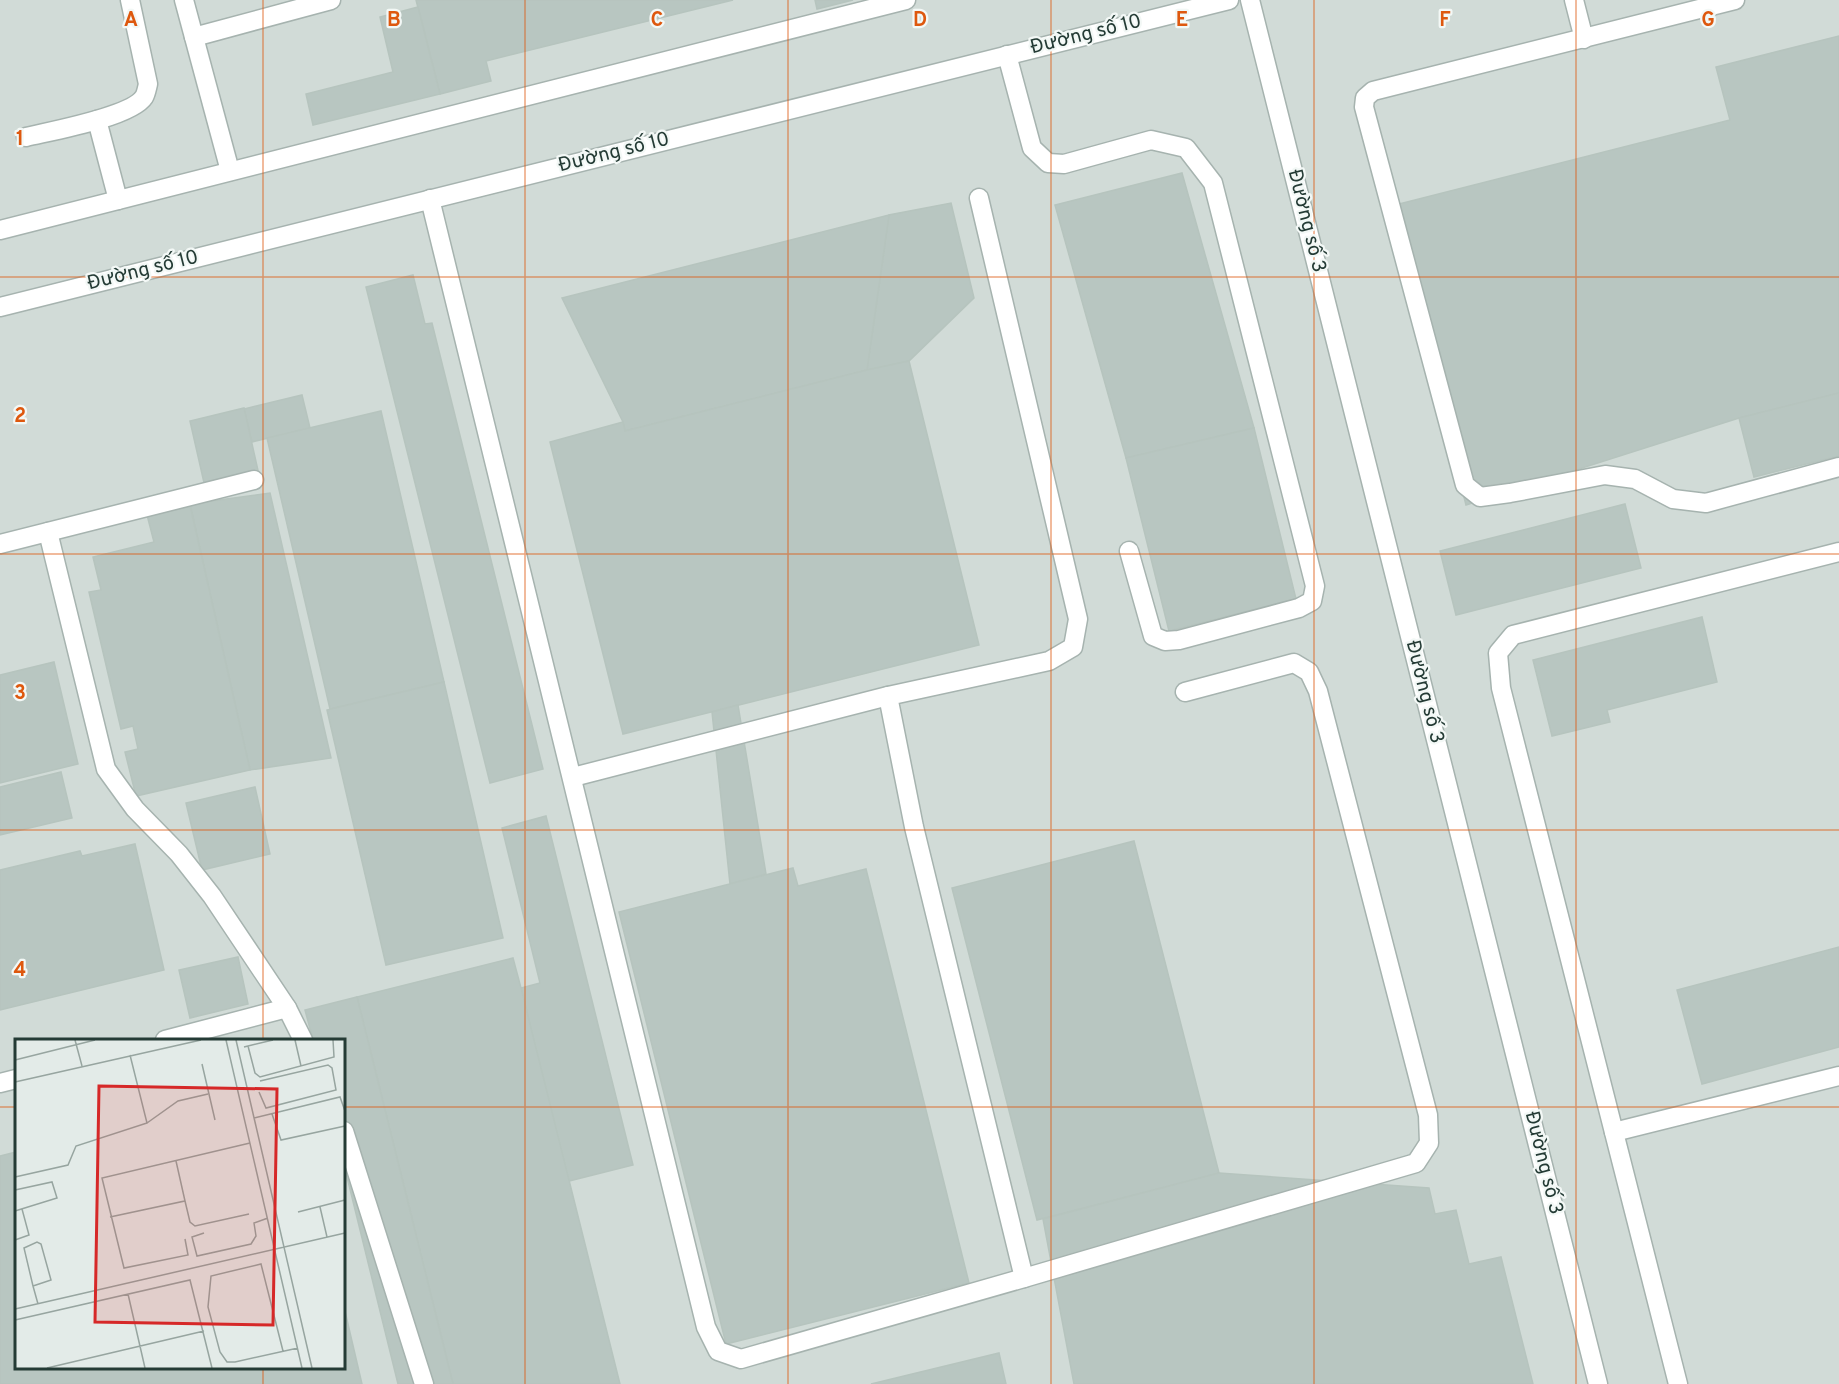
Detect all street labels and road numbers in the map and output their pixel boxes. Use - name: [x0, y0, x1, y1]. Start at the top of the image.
- street label: Đường số 10: [1027, 8, 1144, 61]
- street label: Đường số 10: [555, 126, 672, 179]
- street label: Đường số 3: [1281, 166, 1332, 275]
- street label: Đường số 10: [84, 244, 201, 297]
- street label: Đường số 3: [1399, 637, 1450, 746]
- street label: Đường số 3: [1518, 1108, 1569, 1217]

